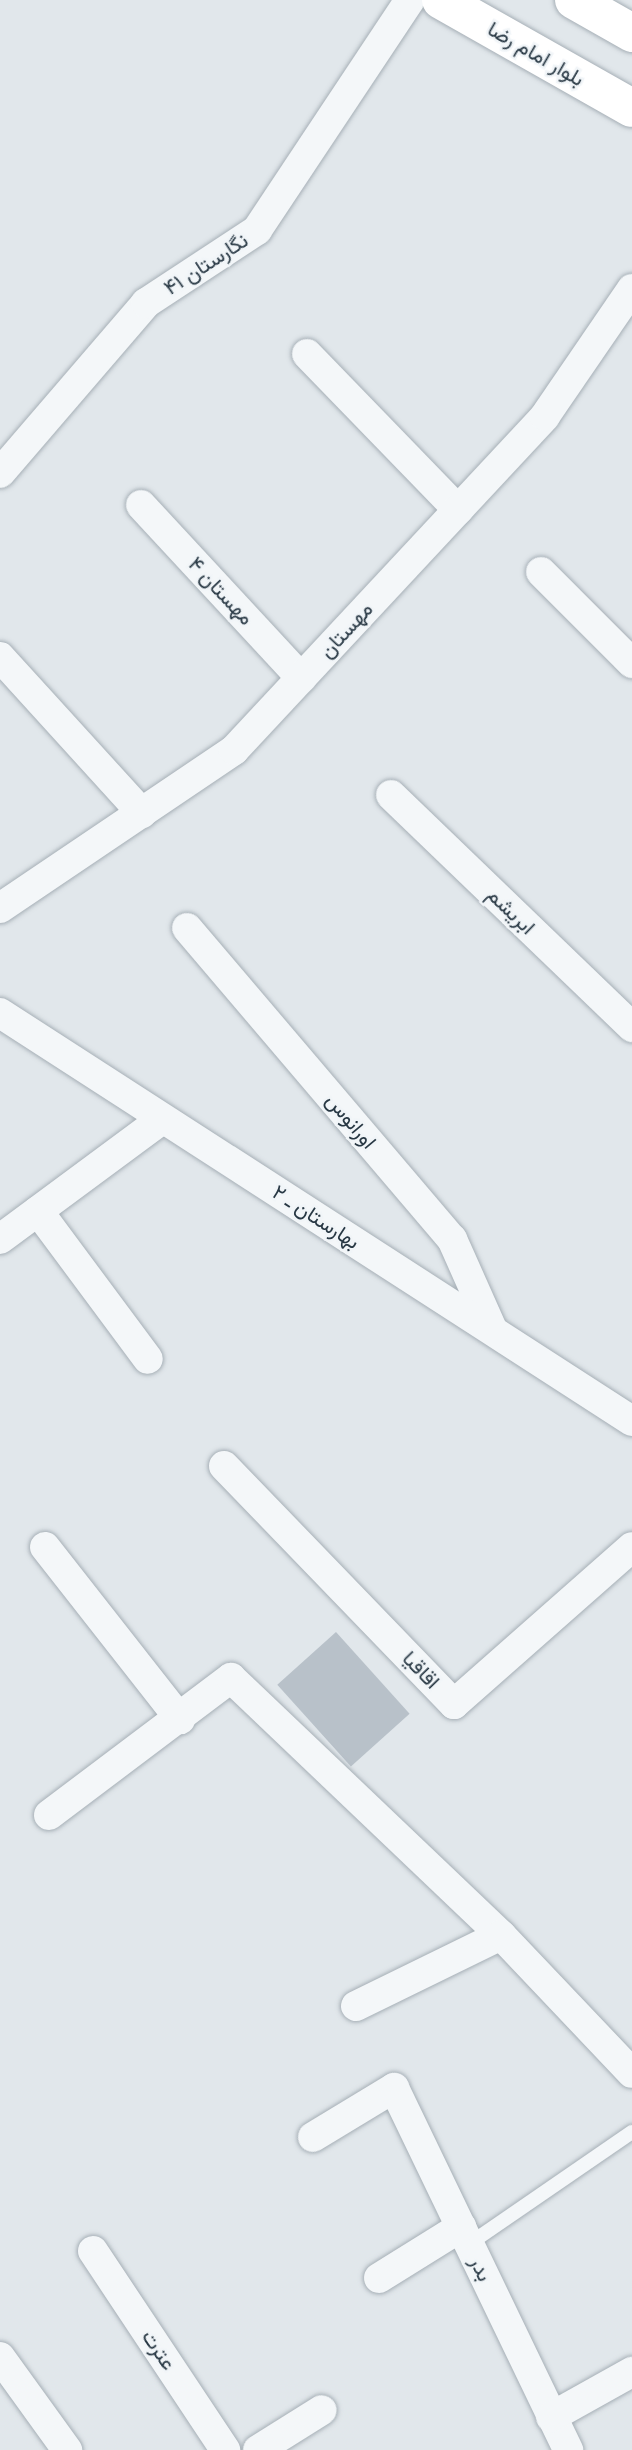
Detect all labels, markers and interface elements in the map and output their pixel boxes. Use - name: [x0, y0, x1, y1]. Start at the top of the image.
- street label: بلوار امام رضا: [483, 16, 589, 92]
- street label: نگارستان ۴۱: [159, 227, 253, 301]
- street label: مهستان ۴: [183, 552, 259, 630]
- street label: مهستان: [314, 597, 378, 663]
- street label: ابریشم: [482, 882, 540, 940]
- street label: اورانوس: [320, 1088, 382, 1154]
- street label: بهارستان ـ ۲: [268, 1179, 364, 1255]
- street label: اقاقیا: [397, 1646, 445, 1694]
- street label: بدر: [464, 2253, 498, 2285]
- street label: عترت: [136, 2325, 182, 2375]

